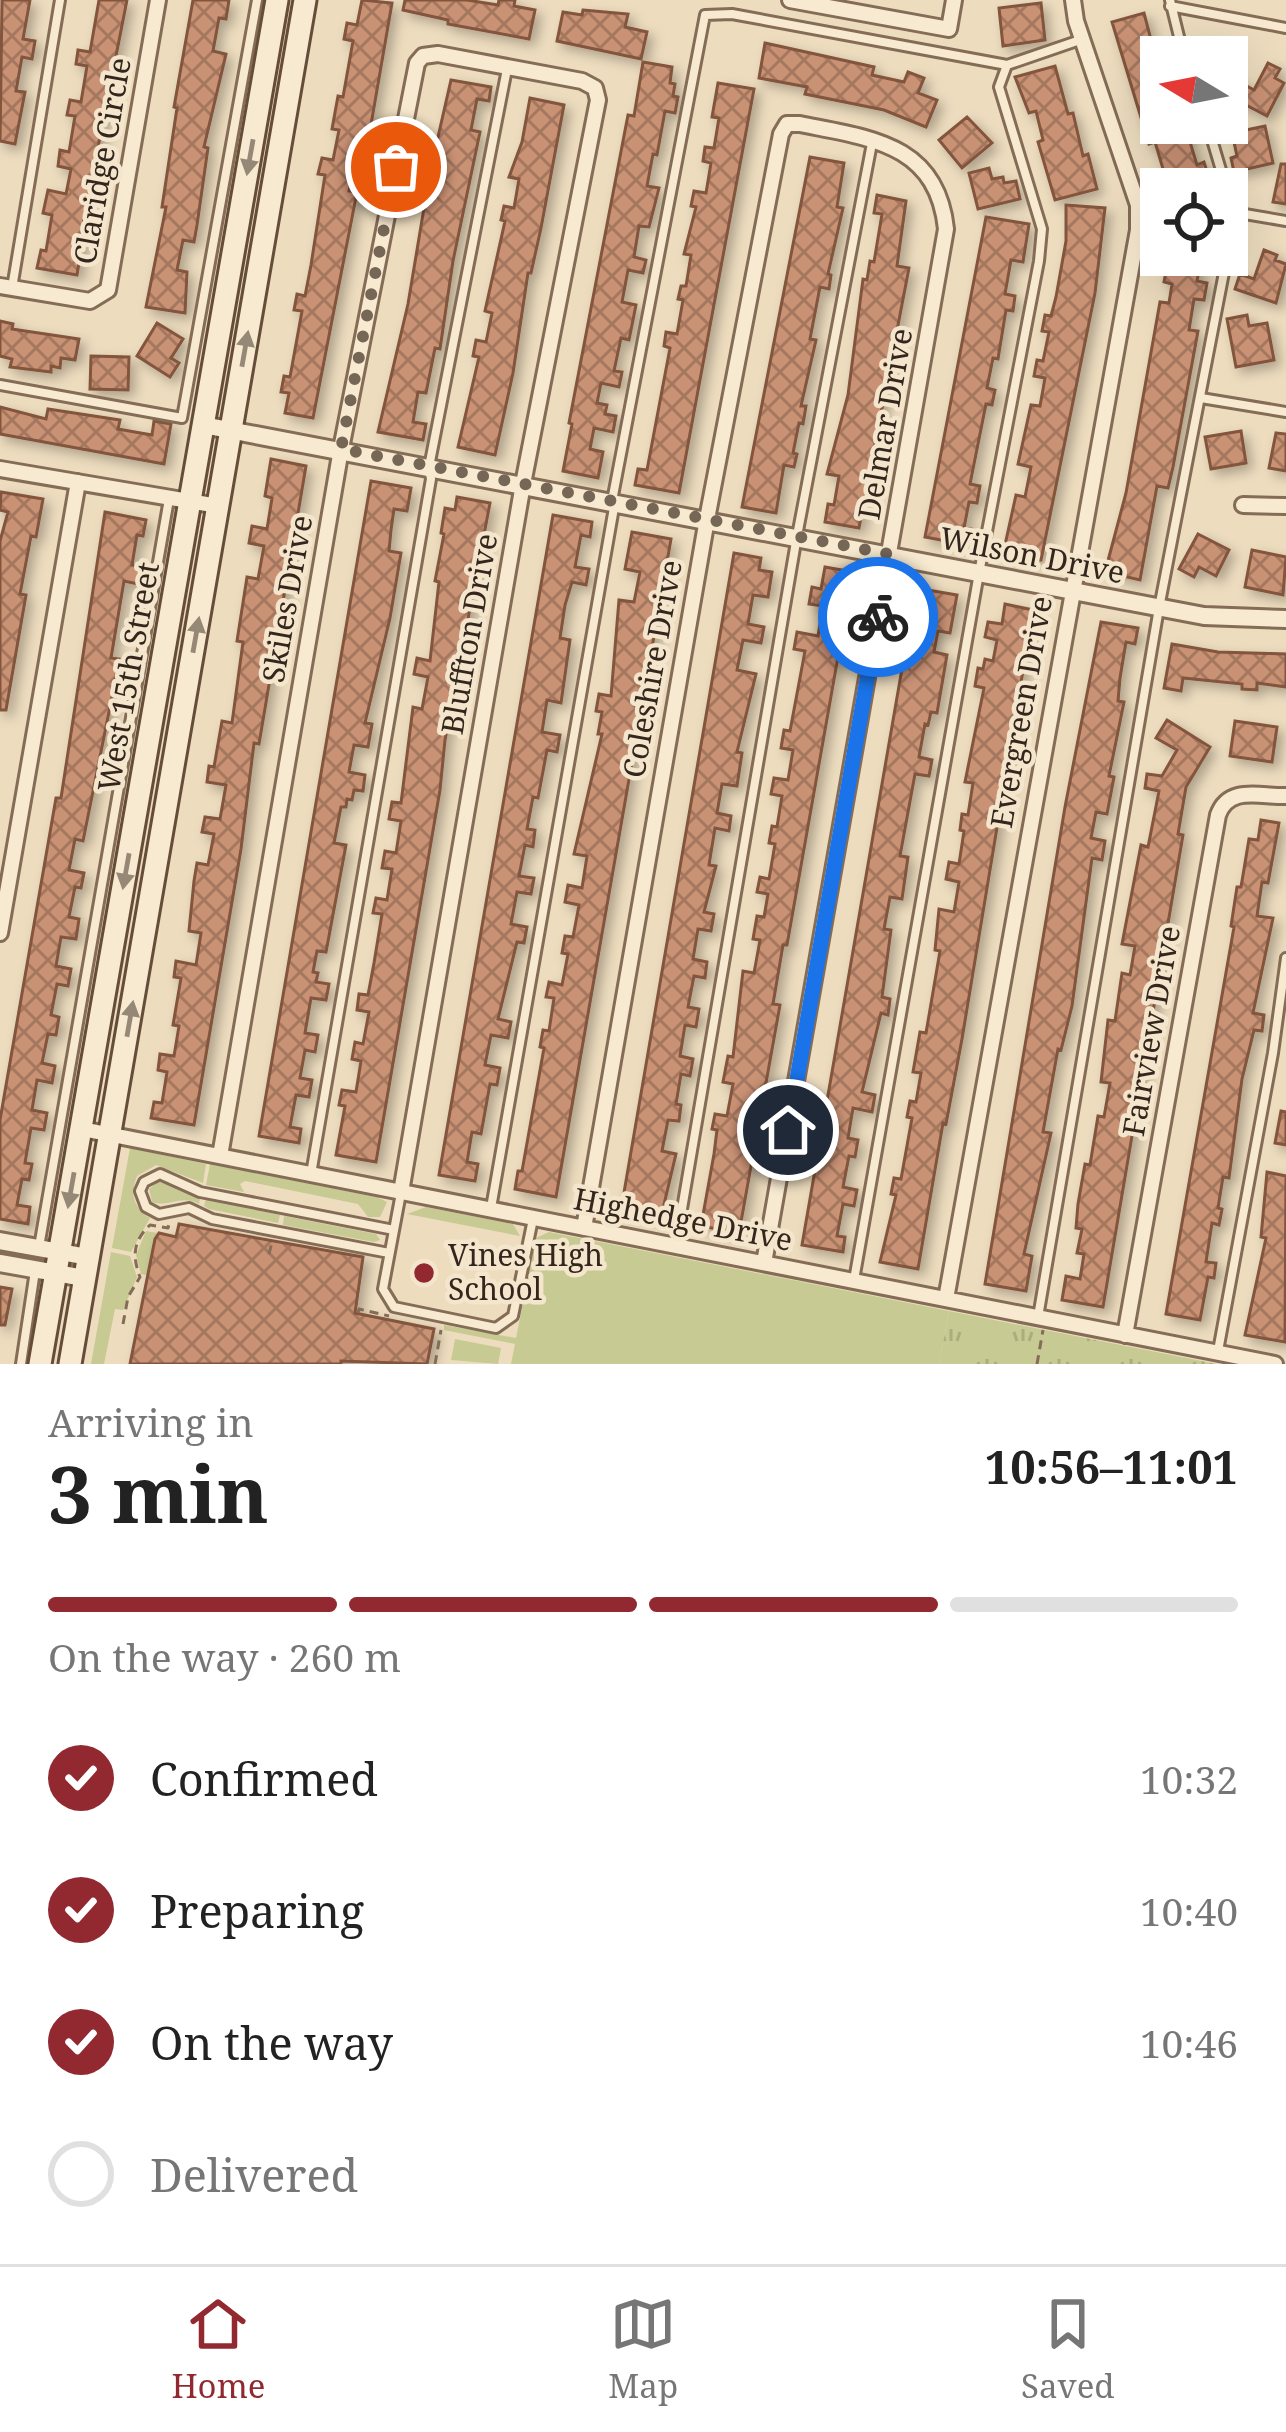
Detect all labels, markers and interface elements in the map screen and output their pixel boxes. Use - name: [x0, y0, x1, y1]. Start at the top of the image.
- north arrow: [1140, 36, 1248, 144]
- map controls: [1140, 36, 1248, 276]
- street label: Claridge Circle: [63, 54, 140, 267]
- pin: [345, 116, 447, 218]
- icon: bag: [363, 134, 429, 200]
- one-way arrow: [240, 138, 258, 176]
- button: locate: [1140, 168, 1248, 276]
- street label: Delmar Drive: [848, 325, 921, 522]
- one-way arrow: [237, 330, 255, 368]
- street label: Skiles Drive: [252, 512, 321, 686]
- street label: Wilson Drive: [936, 517, 1128, 593]
- street label: Bluffton Drive: [431, 530, 506, 737]
- street label: Coleshire Drive: [612, 557, 691, 781]
- courier: [818, 557, 938, 677]
- street label: West 15th Street: [87, 559, 168, 795]
- icon: bike: [845, 584, 911, 650]
- street label: Evergreen Drive: [980, 593, 1061, 831]
- one-way arrow: [188, 615, 206, 653]
- one-way arrow: [116, 853, 135, 890]
- street label: Fairview Drive: [1112, 922, 1189, 1139]
- one-way arrow: [121, 1000, 140, 1037]
- pin: [737, 1079, 839, 1181]
- icon: home: [755, 1097, 821, 1163]
- one-way arrow: [61, 1172, 79, 1210]
- street label: Highedge Drive: [570, 1177, 796, 1260]
- place label: Vines High School: [448, 1234, 603, 1309]
- marker: Vines High School: [411, 1260, 437, 1286]
- text: Arriving in: [48, 1395, 254, 1448]
- text: 10:56–11:01: [985, 1436, 1238, 1497]
- text: 3 min: [48, 1440, 269, 1546]
- text: On the way · 260 m: [48, 1630, 401, 1683]
- icon: check: [48, 1745, 114, 1811]
- text: Confirmed: [150, 1748, 378, 1809]
- text: 10:32: [1140, 1752, 1238, 1805]
- icon: check: [48, 1877, 114, 1943]
- text: Preparing: [150, 1880, 364, 1941]
- text: 10:40: [1140, 1884, 1238, 1937]
- icon: check: [48, 2009, 114, 2075]
- text: On the way: [150, 2012, 393, 2073]
- text: 10:46: [1140, 2016, 1238, 2069]
- text: Delivered: [150, 2144, 358, 2205]
- tab: Home: [171, 2291, 265, 2408]
- tab: Map: [608, 2291, 678, 2408]
- tab: Saved: [1021, 2291, 1115, 2408]

